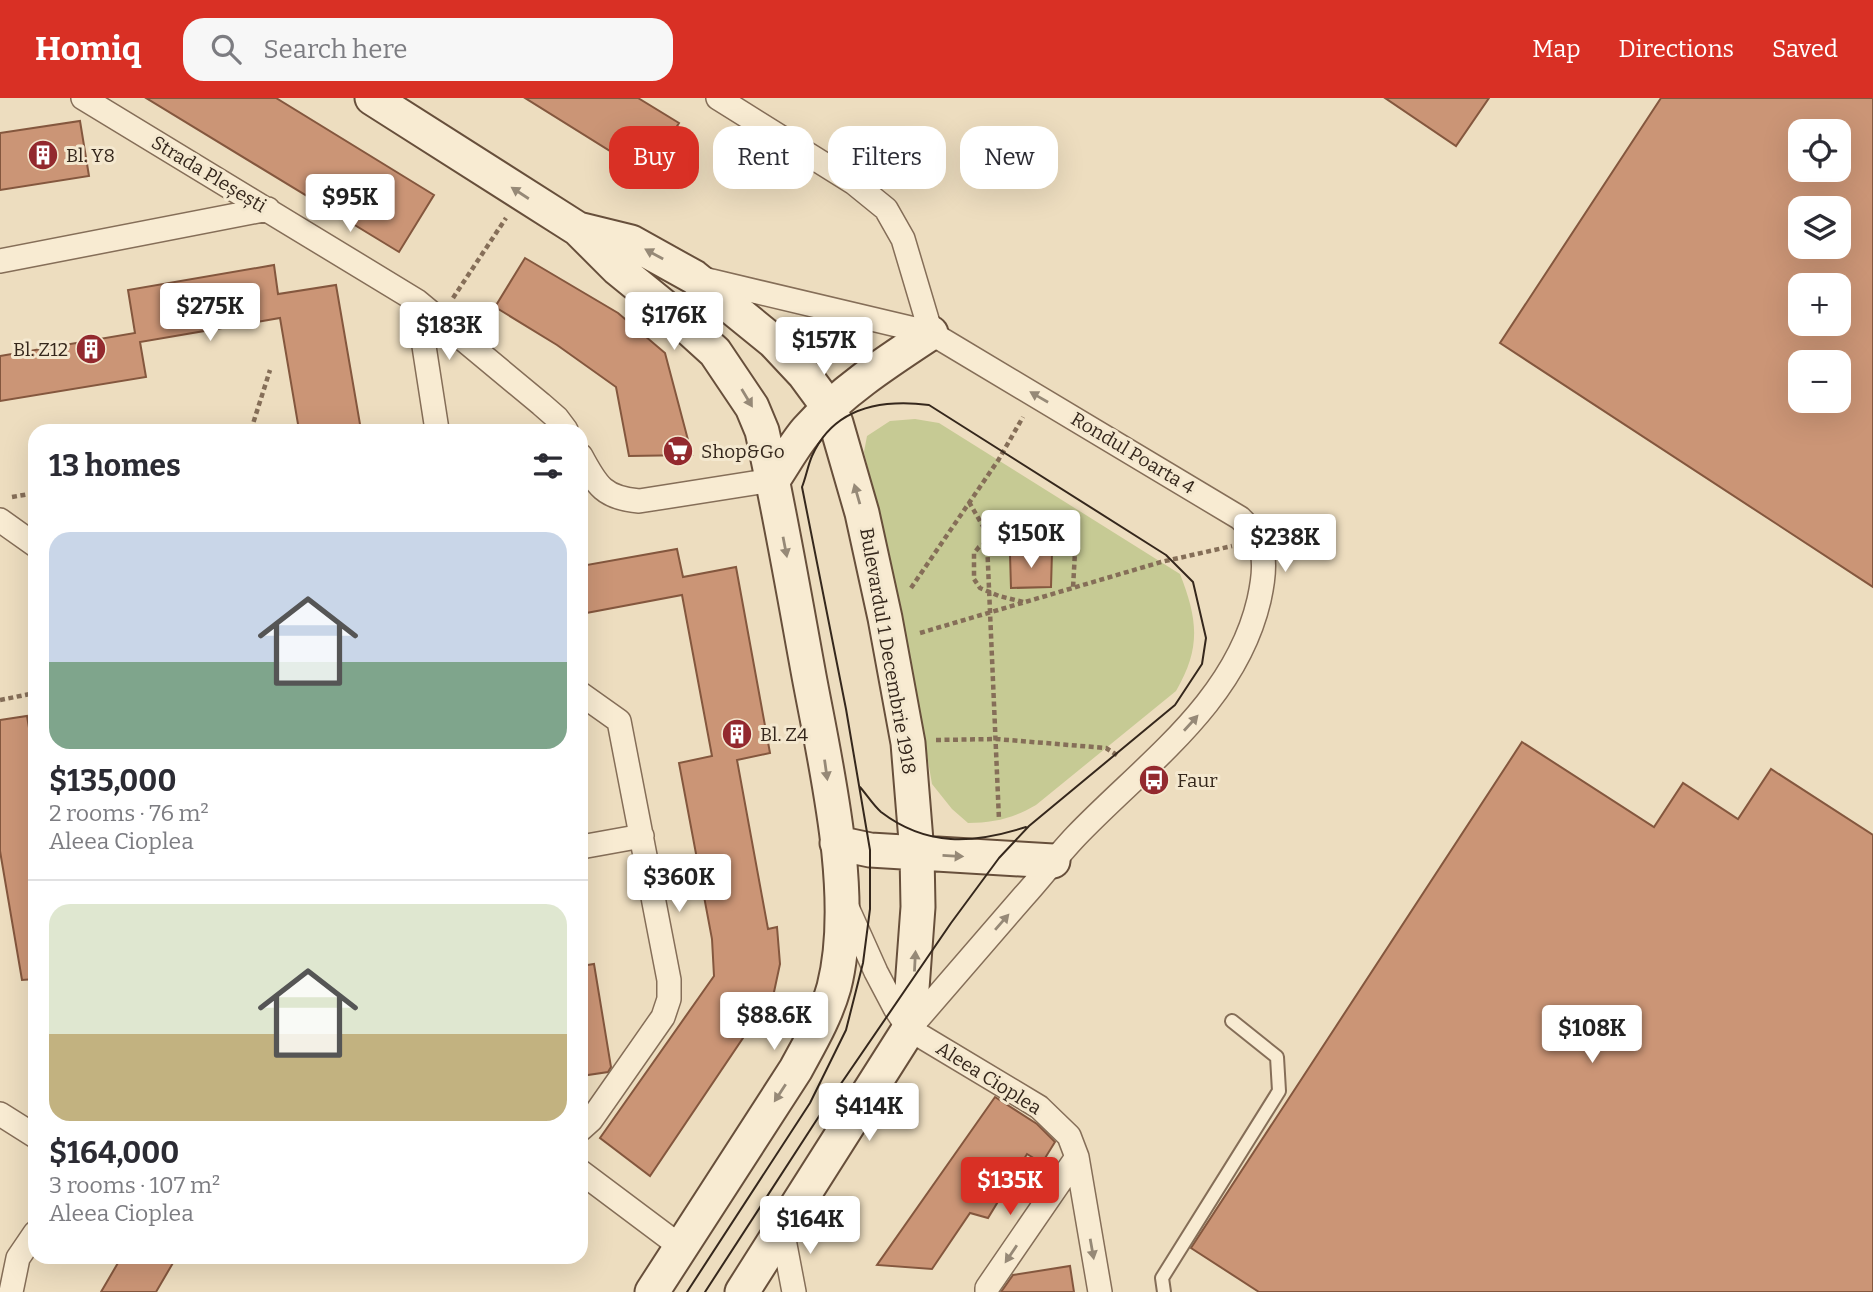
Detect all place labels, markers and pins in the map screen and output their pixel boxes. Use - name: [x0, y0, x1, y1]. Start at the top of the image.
- building icon: Bl. Y8: [26, 138, 60, 172]
- place label: Bl. Y8: [66, 144, 115, 167]
- pin: $95K: [309, 174, 391, 234]
- pin: $275K: [161, 284, 259, 343]
- pin: $176K: [625, 292, 723, 352]
- pin: $183K: [400, 302, 498, 362]
- pin: $157K: [775, 317, 873, 377]
- building icon: Bl. Z12: [74, 332, 108, 366]
- place label: Bl. Z12: [13, 338, 68, 361]
- supermarket icon: Shop&Go: [661, 434, 695, 468]
- place label: Shop&Go: [701, 440, 785, 463]
- pin: $150K: [982, 510, 1080, 570]
- pin: $238K: [1236, 514, 1334, 574]
- building icon: Bl. Z4: [720, 717, 754, 751]
- place label: Bl. Z4: [760, 723, 808, 746]
- bus stop icon: Faur: [1137, 763, 1171, 797]
- place label: Faur: [1177, 769, 1218, 792]
- pin: $360K: [630, 854, 728, 914]
- pin: $88.6K: [717, 992, 831, 1052]
- pin: $108K: [1543, 1006, 1641, 1065]
- pin: $414K: [820, 1084, 918, 1143]
- pin: $135K: [961, 1158, 1059, 1217]
- pin: $164K: [761, 1196, 859, 1256]

